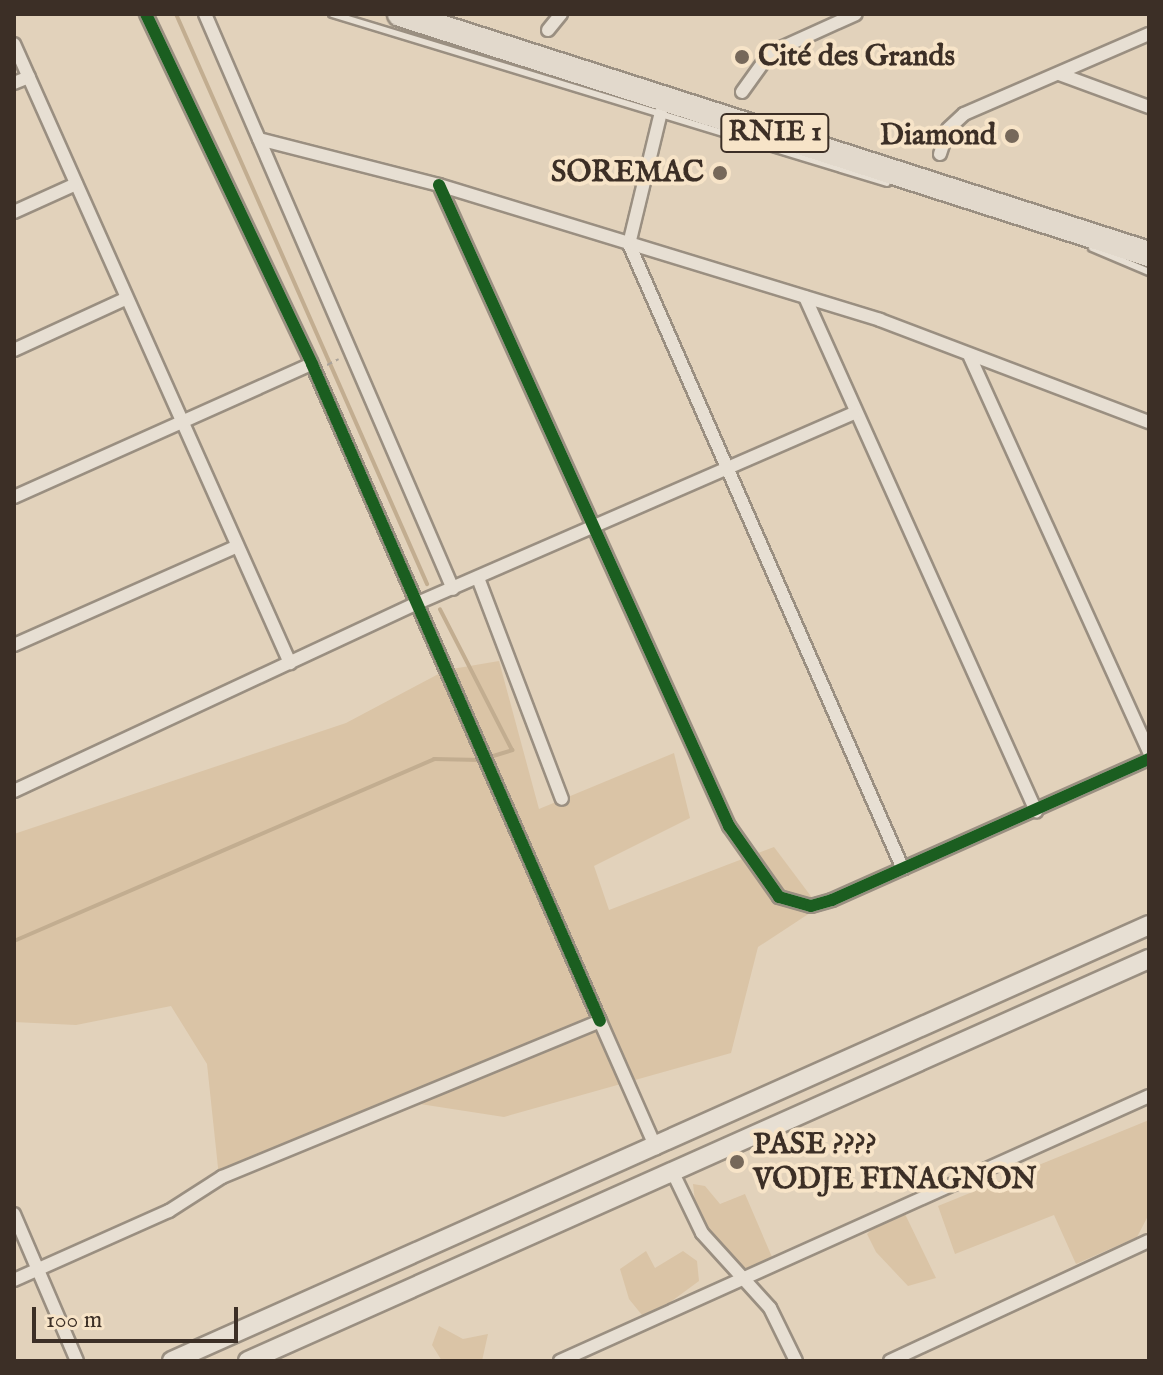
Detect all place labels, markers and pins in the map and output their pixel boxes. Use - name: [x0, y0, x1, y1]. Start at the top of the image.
- place label: Cité des Grands: [758, 39, 955, 75]
- marker: Cité des Grands: [733, 48, 751, 66]
- place label: Diamond: [880, 118, 996, 154]
- marker: Diamond: [1003, 127, 1021, 145]
- place label: SOREMAC: [551, 155, 704, 191]
- marker: SOREMAC: [711, 164, 729, 182]
- place label: PASE ???? VODJE FINAGNON: [753, 1127, 1037, 1198]
- marker: PASE ???? VODJE FINAGNON: [728, 1153, 746, 1171]

